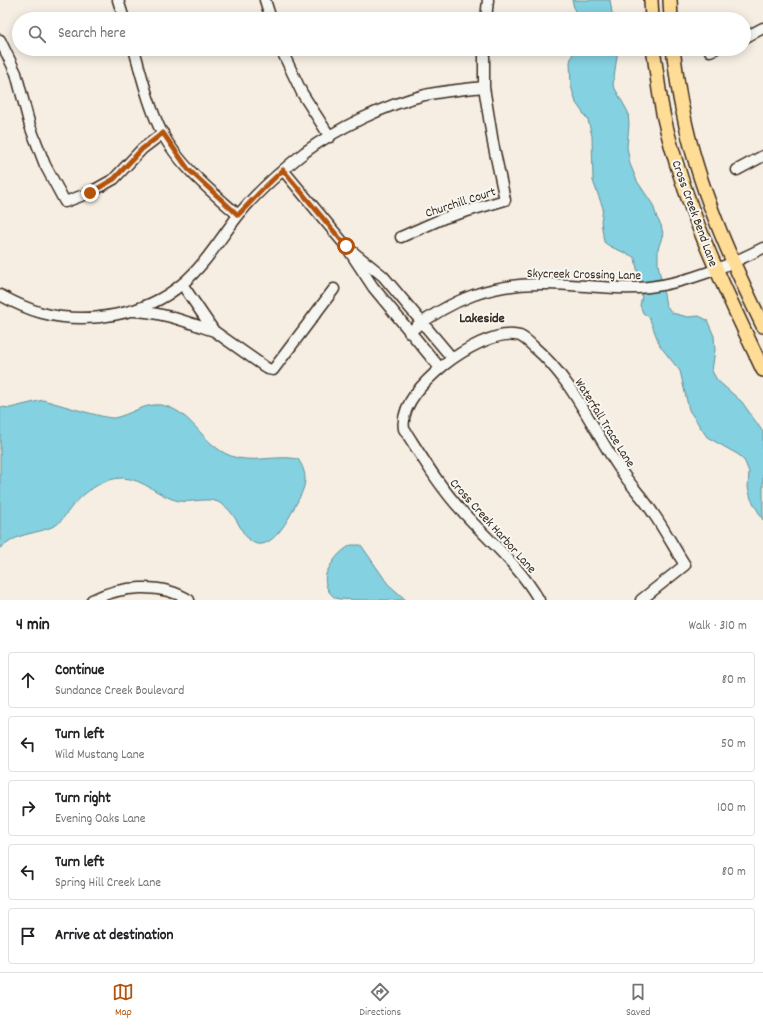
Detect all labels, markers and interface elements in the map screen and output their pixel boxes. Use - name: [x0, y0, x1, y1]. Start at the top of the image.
- search box: [12, 12, 751, 56]
- icon: search: [26, 23, 48, 45]
- text: Search here: [58, 23, 126, 45]
- street label: Cross Creek Bend Lane: [666, 158, 722, 270]
- street label: Churchill Court: [423, 183, 499, 224]
- route end: [81, 184, 99, 202]
- route start: [337, 237, 355, 255]
- street label: Skycreek Crossing Lane: [527, 265, 642, 286]
- district label: Lakeside: [459, 309, 505, 329]
- street label: Waterfall Trace Lane: [569, 375, 639, 472]
- street label: Cross Creek Harbor Lane: [444, 475, 540, 579]
- text: 4 min: [16, 614, 50, 638]
- text: Walk · 310 m: [688, 617, 747, 636]
- text: Continue: [55, 660, 104, 682]
- icon: ahead: [17, 669, 39, 691]
- text: 80 m: [722, 671, 746, 690]
- text: Sundance Creek Boulevard: [55, 682, 184, 701]
- text: Turn left: [55, 724, 104, 746]
- icon: left: [17, 733, 39, 755]
- text: 50 m: [721, 735, 746, 754]
- text: Wild Mustang Lane: [55, 746, 144, 765]
- text: Turn right: [55, 788, 111, 810]
- icon: right: [17, 797, 39, 819]
- text: 100 m: [717, 799, 746, 818]
- text: Evening Oaks Lane: [55, 810, 146, 829]
- text: Turn left: [55, 852, 104, 874]
- icon: left: [17, 861, 39, 883]
- text: 80 m: [722, 863, 746, 882]
- text: Spring Hill Creek Lane: [55, 874, 161, 893]
- icon: arrive: [17, 925, 39, 947]
- text: Arrive at destination: [55, 925, 173, 947]
- tab: Map: [112, 981, 134, 1021]
- tab: Directions: [359, 981, 401, 1021]
- tab: Saved: [626, 981, 651, 1021]

